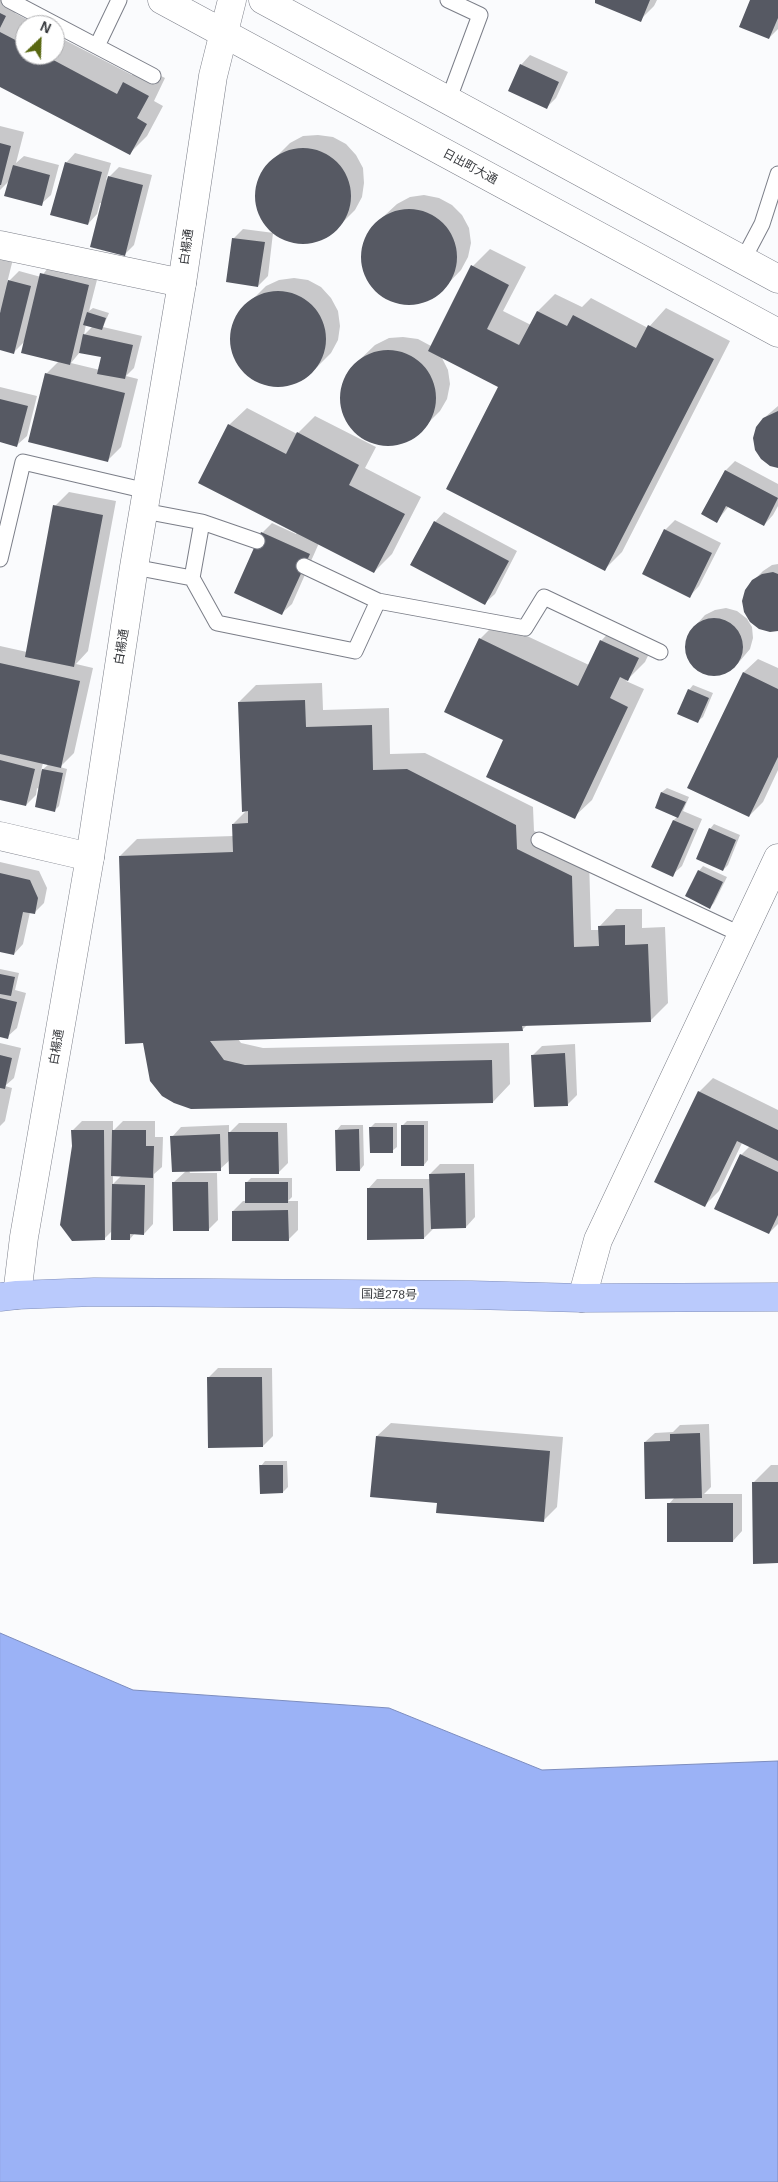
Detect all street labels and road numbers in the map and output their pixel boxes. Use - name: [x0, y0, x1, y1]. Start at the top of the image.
- street label: 日出町大通: [440, 147, 500, 187]
- street label: 白楊通: [177, 228, 197, 266]
- street label: 白楊通: [112, 628, 132, 666]
- street label: 白楊通: [47, 1028, 67, 1066]
- street label: 国道278号: [361, 1287, 417, 1303]

